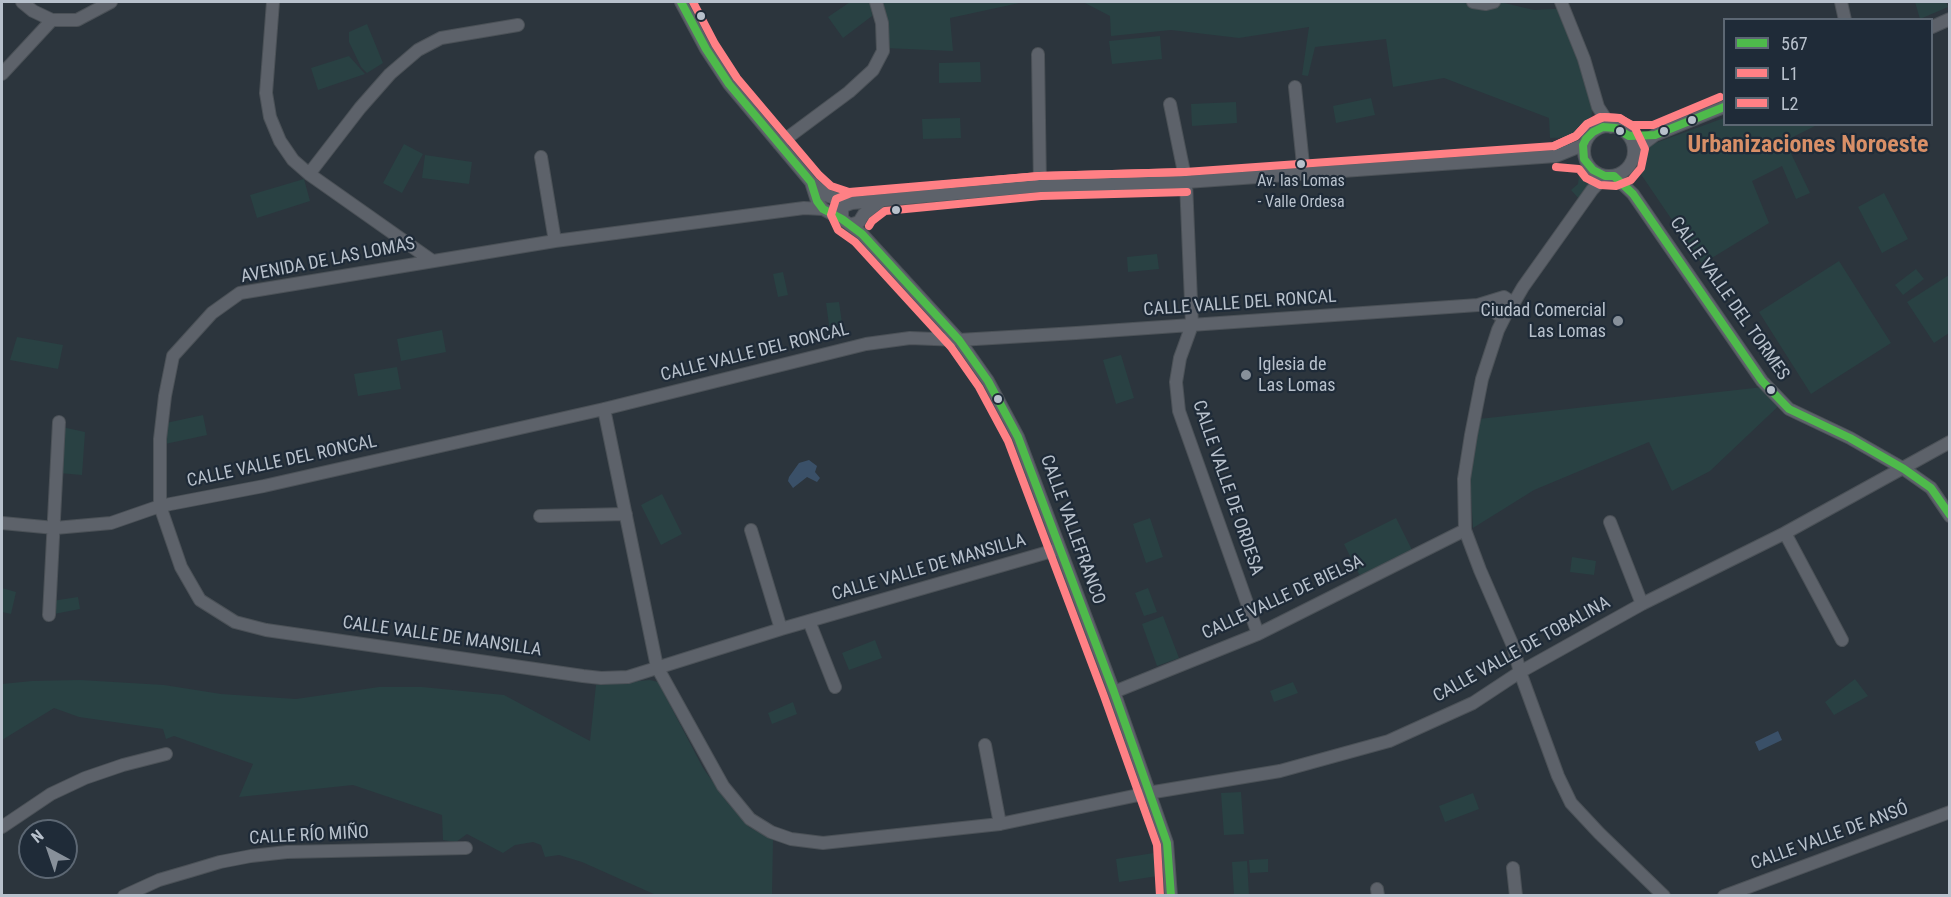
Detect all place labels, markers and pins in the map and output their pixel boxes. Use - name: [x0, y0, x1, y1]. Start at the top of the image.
- unlabelled marker: [695, 10, 707, 22]
- unlabelled marker: [1686, 114, 1698, 126]
- unlabelled marker: [1614, 125, 1626, 137]
- unlabelled marker: [1658, 125, 1670, 137]
- marker: Av. las Lomas - Valle Ordesa: [1295, 158, 1307, 170]
- place label: Av. las Lomas - Valle Ordesa: [1257, 172, 1345, 210]
- unlabelled marker: [890, 204, 902, 216]
- place label: Ciudad Comercial Las Lomas: [1481, 300, 1606, 342]
- marker: Ciudad Comercial Las Lomas: [1611, 314, 1625, 328]
- place label: Iglesia de Las Lomas: [1258, 354, 1336, 397]
- marker: Iglesia de Las Lomas: [1239, 368, 1253, 382]
- unlabelled marker: [1765, 384, 1777, 396]
- unlabelled marker: [992, 393, 1004, 405]

